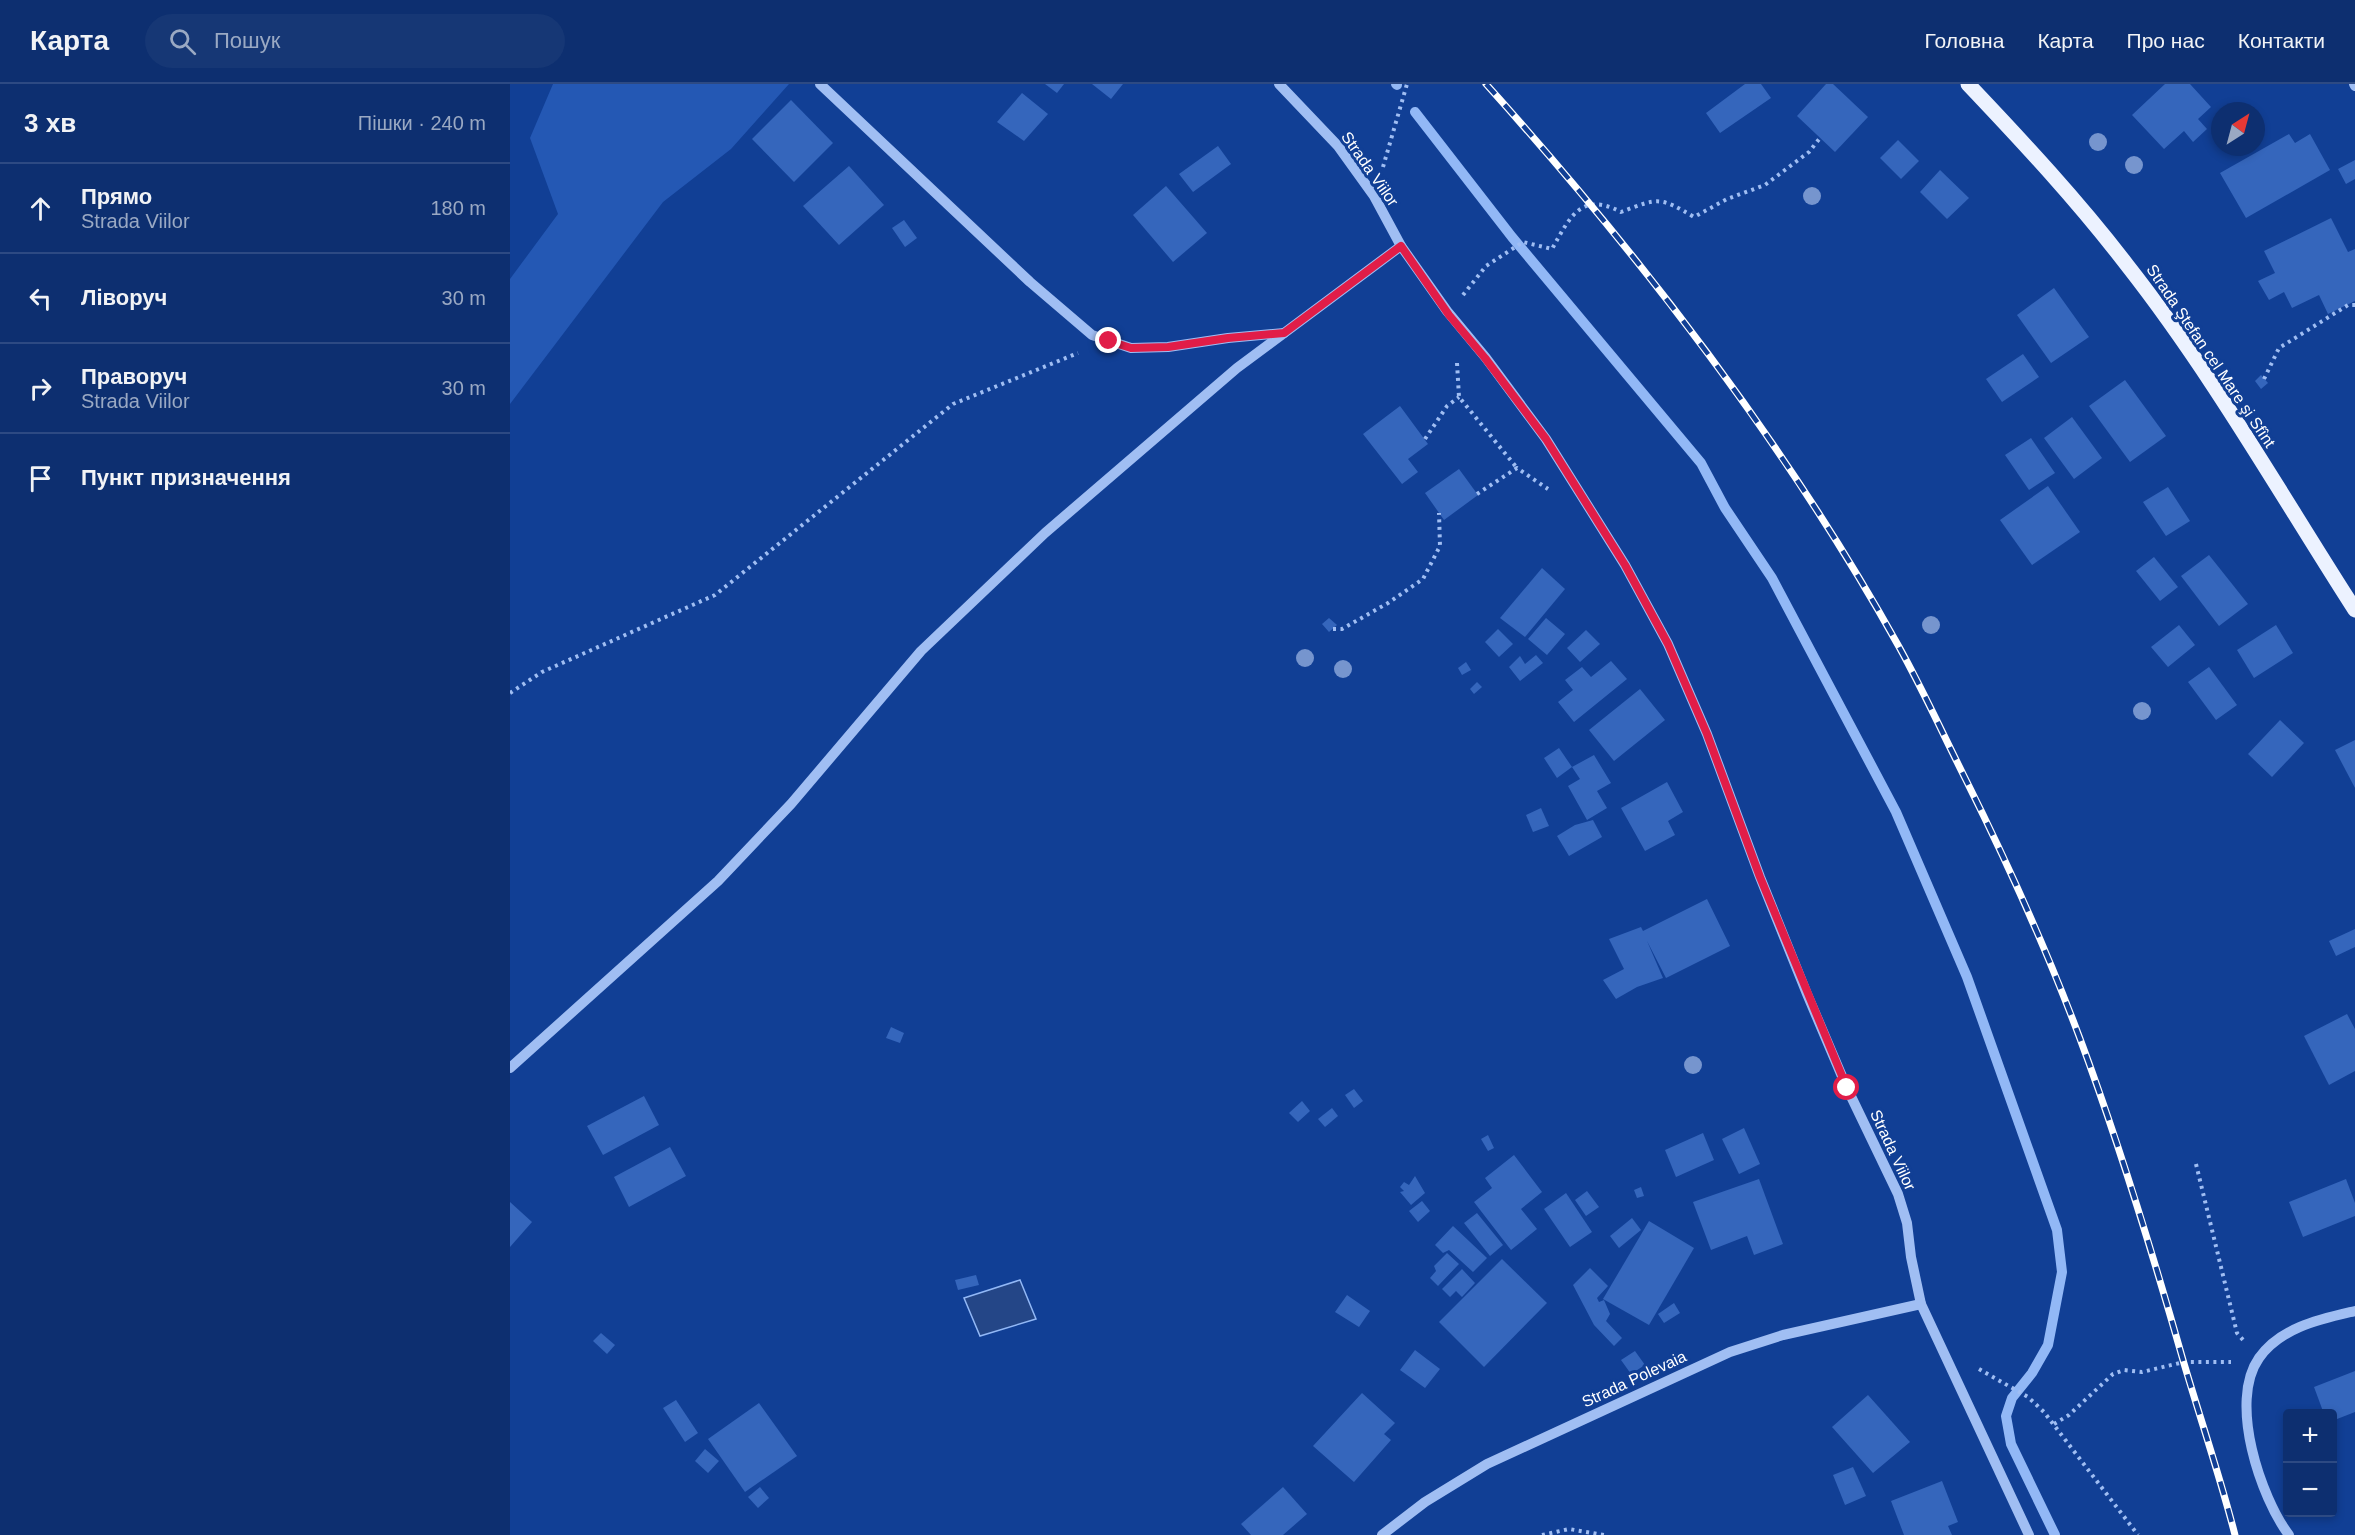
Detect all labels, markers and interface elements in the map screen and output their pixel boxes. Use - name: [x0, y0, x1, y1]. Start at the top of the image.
- search box: [145, 14, 565, 68]
- text: Карта: [30, 25, 109, 56]
- icon: search: [166, 25, 199, 58]
- text: Пошук: [214, 28, 280, 53]
- text: Головна: [1925, 29, 2004, 52]
- text: Карта: [2037, 29, 2094, 52]
- text: Про нас: [2127, 29, 2205, 52]
- text: Контакти: [2238, 29, 2325, 52]
- north arrow: [2211, 102, 2265, 156]
- text: 3 хв: [24, 108, 76, 138]
- text: Пішки · 240 m: [358, 112, 486, 134]
- street label: Strada Viilor: [1338, 129, 1402, 210]
- text: Прямо: [81, 184, 152, 209]
- icon: ahead: [24, 192, 57, 225]
- text: 180 m: [430, 197, 486, 219]
- text: Strada Viilor: [81, 210, 190, 232]
- street label: Strada Ştefan cel Mare şi Sfînt: [2143, 261, 2279, 451]
- icon: left: [24, 282, 57, 315]
- text: Ліворуч: [81, 285, 167, 310]
- text: 30 m: [442, 287, 486, 309]
- route end: [1095, 327, 1121, 353]
- text: Праворуч: [81, 364, 187, 389]
- icon: right: [24, 372, 57, 405]
- text: 30 m: [442, 377, 486, 399]
- text: Strada Viilor: [81, 390, 190, 412]
- icon: arrive: [24, 462, 57, 495]
- text: Пункт призначення: [81, 465, 291, 490]
- route start: [1833, 1074, 1859, 1100]
- street label: Strada Viilor: [1867, 1107, 1919, 1194]
- street label: Strada Polevaia: [1579, 1347, 1689, 1411]
- map controls: [2283, 1409, 2337, 1517]
- button: +: [2283, 1409, 2337, 1463]
- button: −: [2283, 1463, 2337, 1517]

